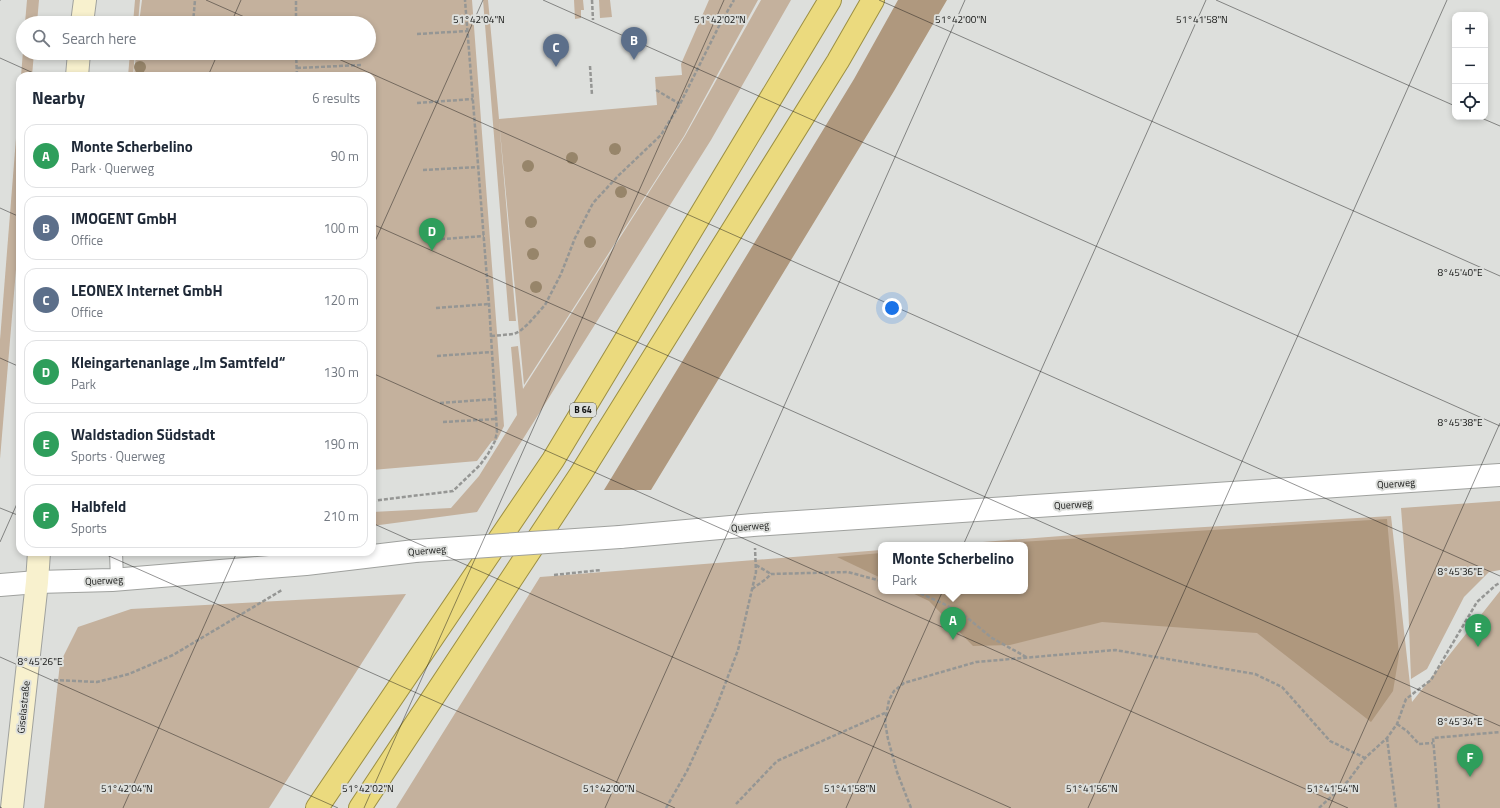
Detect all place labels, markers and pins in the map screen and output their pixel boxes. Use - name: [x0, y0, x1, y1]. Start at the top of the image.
- pin: B: [621, 27, 647, 60]
- pin: C: [543, 34, 569, 67]
- pin: D: [419, 218, 445, 251]
- pin: A: [940, 607, 966, 640]
- pin: E: [1465, 614, 1491, 647]
- pin: F: [1457, 744, 1483, 777]

